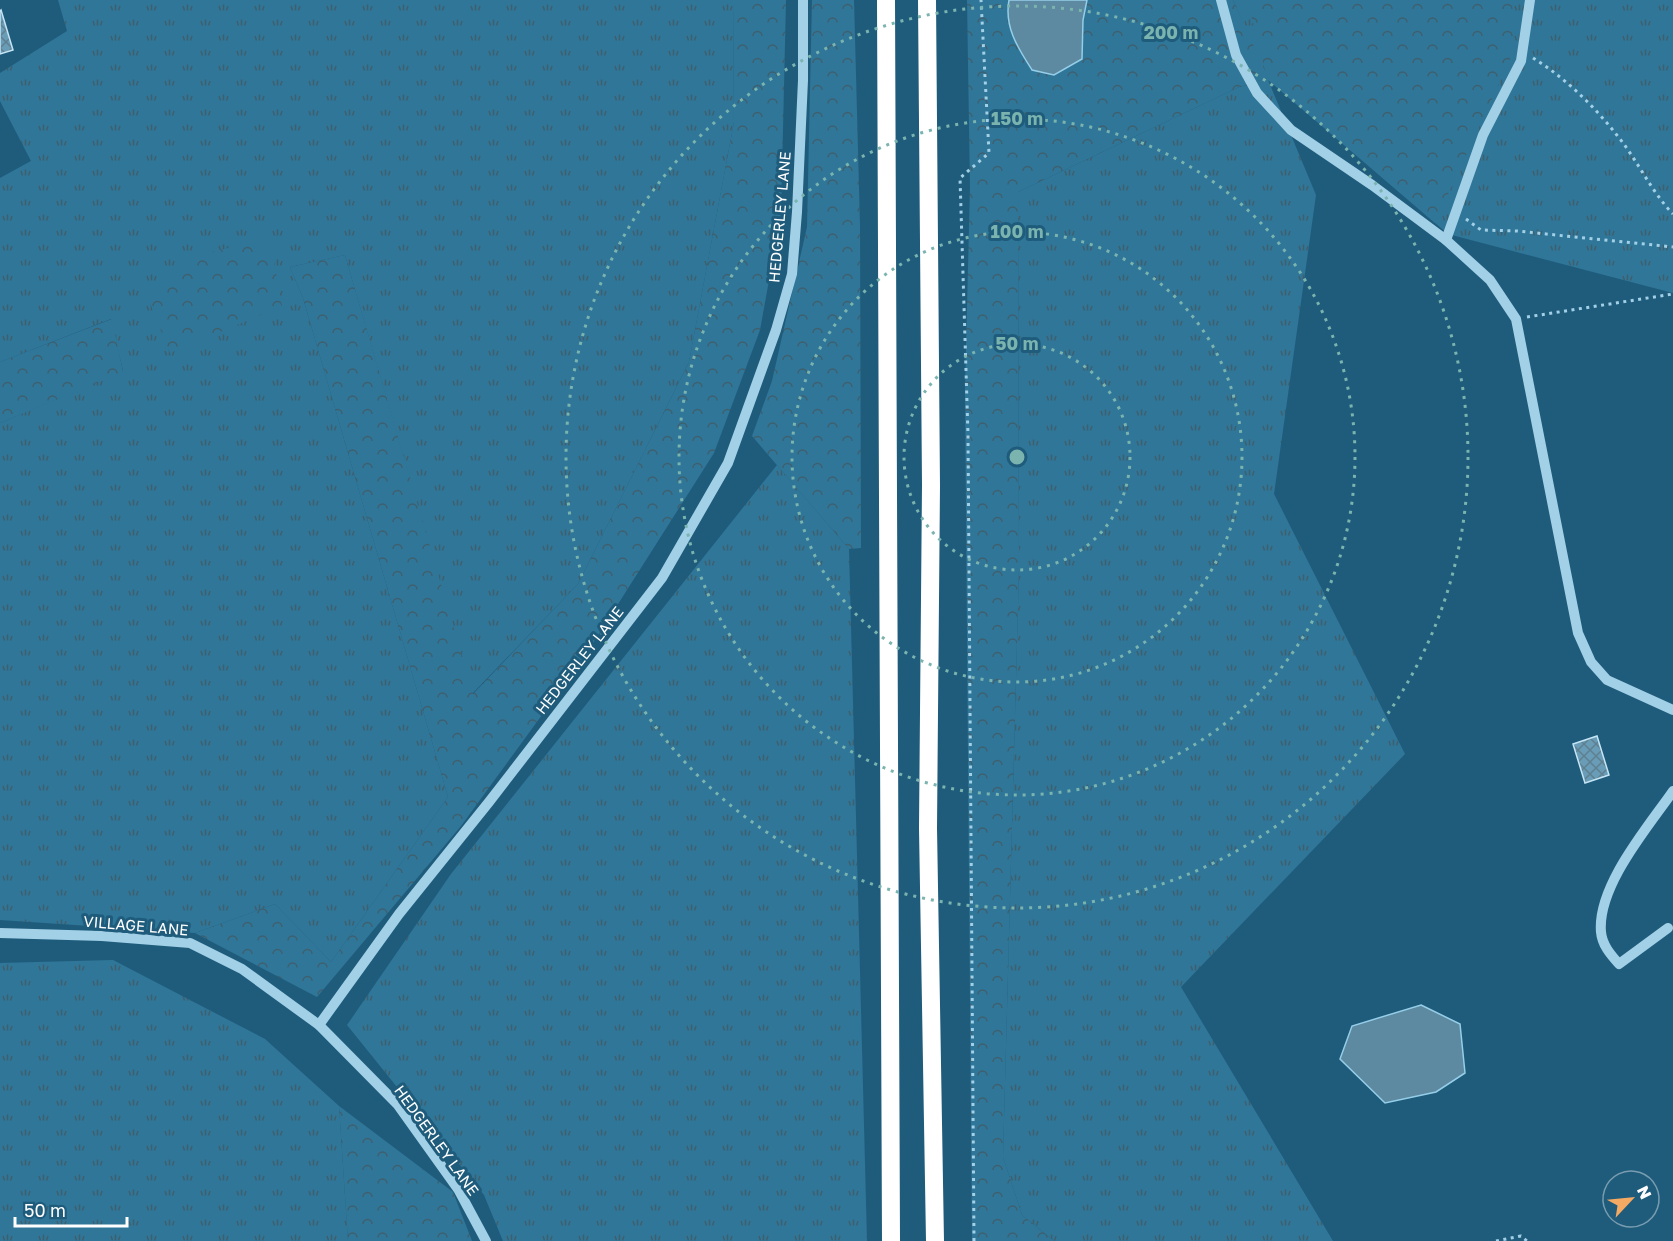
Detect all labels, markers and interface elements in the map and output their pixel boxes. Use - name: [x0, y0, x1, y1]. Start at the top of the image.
- text: 200 m: [1144, 21, 1198, 43]
- text: 150 m: [991, 107, 1043, 129]
- street label: HEDGERLEY LANE: [764, 151, 794, 283]
- text: 100 m: [991, 220, 1043, 242]
- text: 50 m: [996, 332, 1038, 354]
- centre of rings: [1007, 447, 1027, 467]
- street label: HEDGERLEY LANE: [531, 603, 627, 717]
- street label: VILLAGE LANE: [83, 911, 189, 939]
- street label: HEDGERLEY LANE: [391, 1081, 483, 1199]
- north arrow: [1601, 1169, 1661, 1229]
- text: N: [1633, 1183, 1656, 1202]
- scale bar: [15, 1190, 128, 1228]
- text: 50 m: [24, 1199, 66, 1221]

